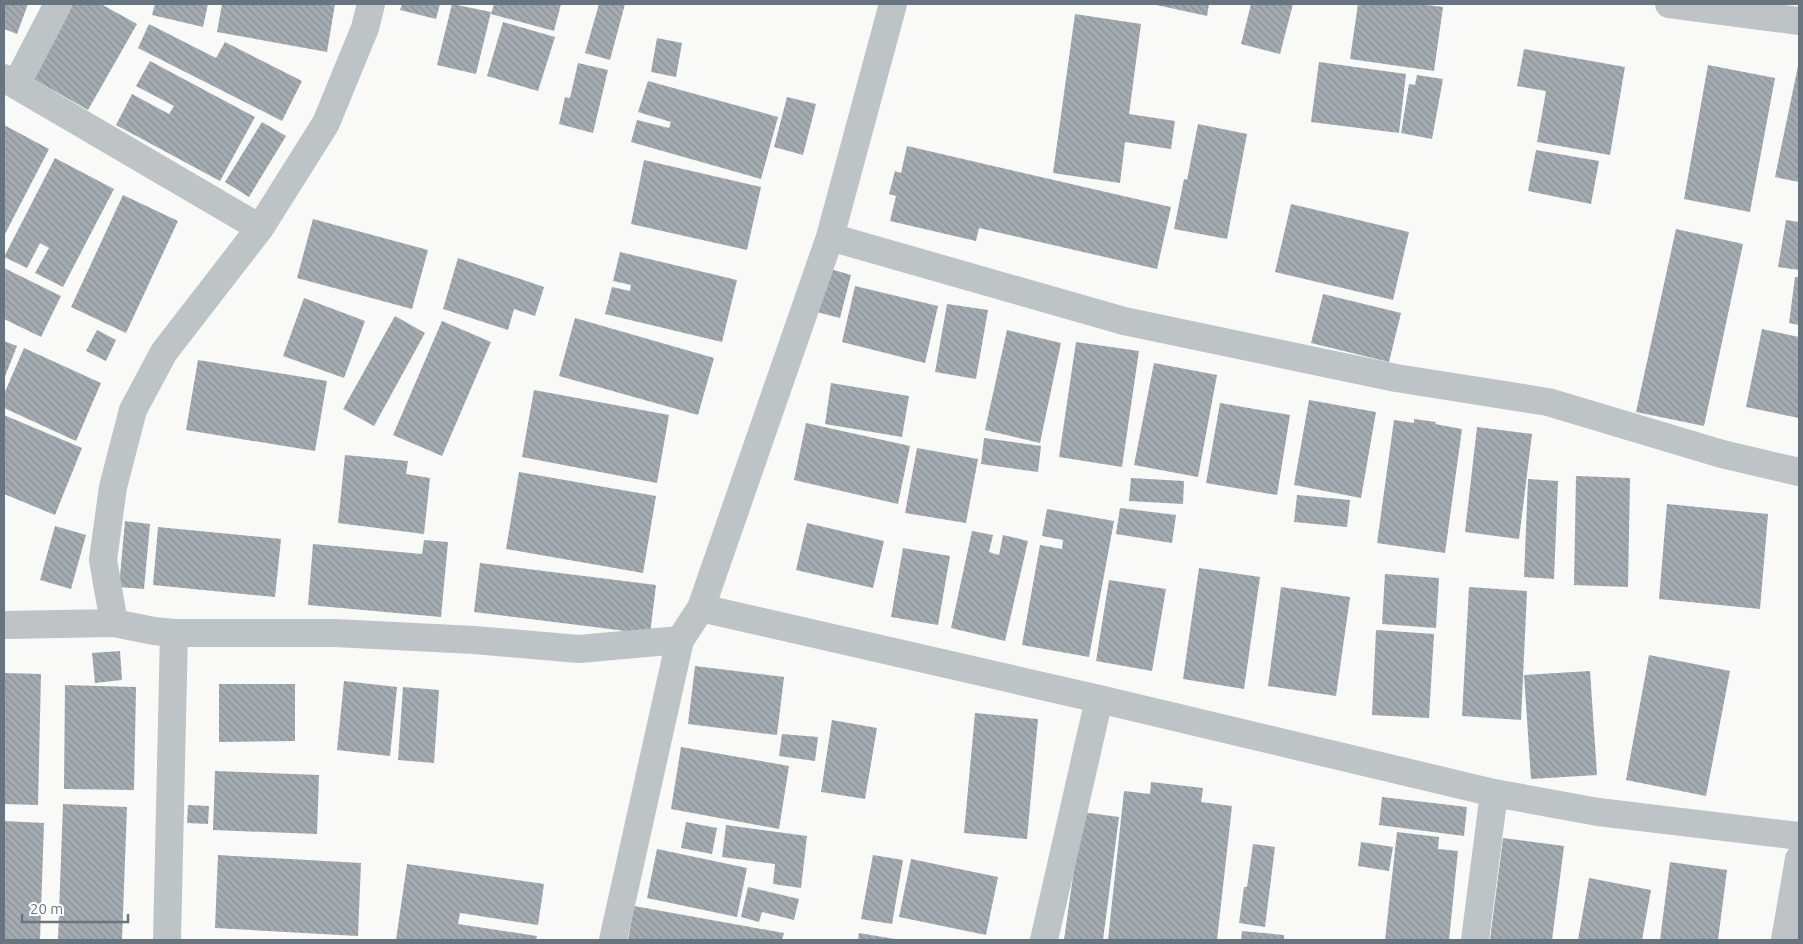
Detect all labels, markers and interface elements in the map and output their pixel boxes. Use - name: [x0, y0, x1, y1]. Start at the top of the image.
- scale bar: [22, 892, 129, 924]
- text: 20 m: [30, 900, 63, 917]

